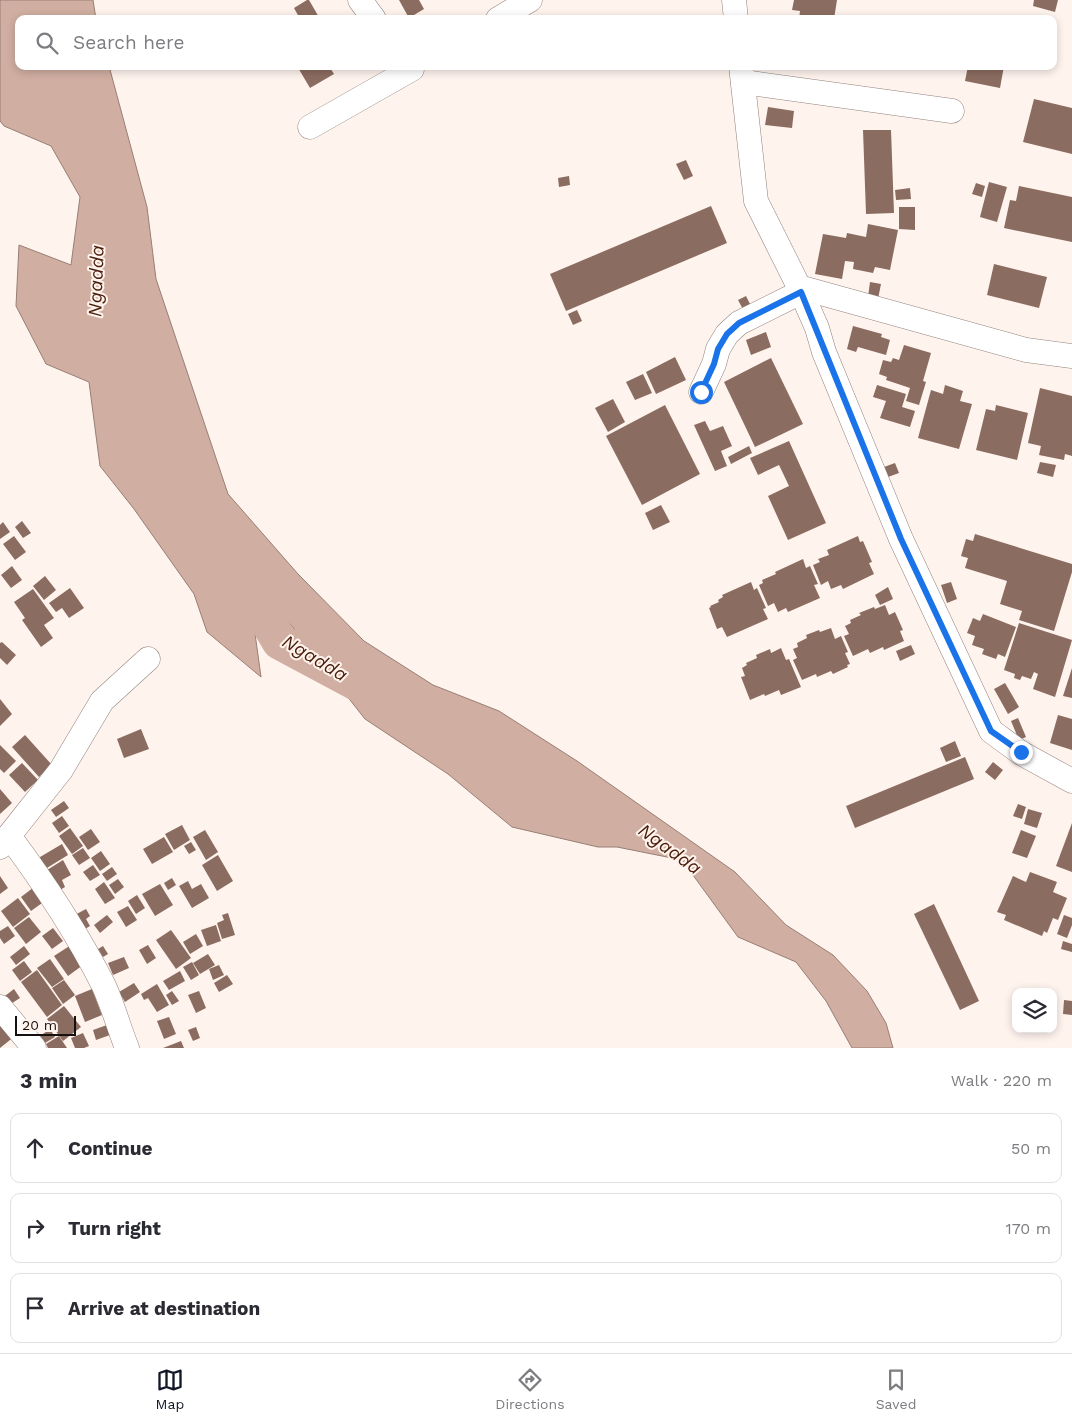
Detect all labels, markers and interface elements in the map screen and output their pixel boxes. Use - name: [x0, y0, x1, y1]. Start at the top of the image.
- search box: [15, 15, 1057, 70]
- icon: search: [33, 29, 61, 57]
- text: Search here: [73, 31, 184, 54]
- water label: Ngadda: [83, 244, 109, 317]
- route start: [690, 381, 713, 404]
- water label: Ngadda: [278, 630, 352, 687]
- route end: [1010, 741, 1033, 764]
- water label: Ngadda: [634, 818, 706, 880]
- map controls: [1012, 988, 1057, 1033]
- button: layers: [1012, 988, 1057, 1033]
- scale bar: [15, 1013, 76, 1036]
- text: 20 m: [22, 1017, 57, 1033]
- text: 3 min: [20, 1068, 77, 1093]
- text: Walk · 220 m: [951, 1071, 1052, 1090]
- icon: ahead: [21, 1134, 49, 1162]
- text: Continue: [68, 1137, 152, 1160]
- text: 50 m: [1011, 1139, 1051, 1158]
- icon: right: [21, 1214, 49, 1242]
- text: Turn right: [68, 1217, 161, 1240]
- text: 170 m: [1005, 1219, 1051, 1238]
- icon: arrive: [21, 1294, 49, 1322]
- text: Arrive at destination: [68, 1297, 260, 1320]
- tab: Map: [156, 1366, 184, 1412]
- tab: Directions: [495, 1366, 565, 1412]
- tab: Saved: [876, 1366, 916, 1412]

